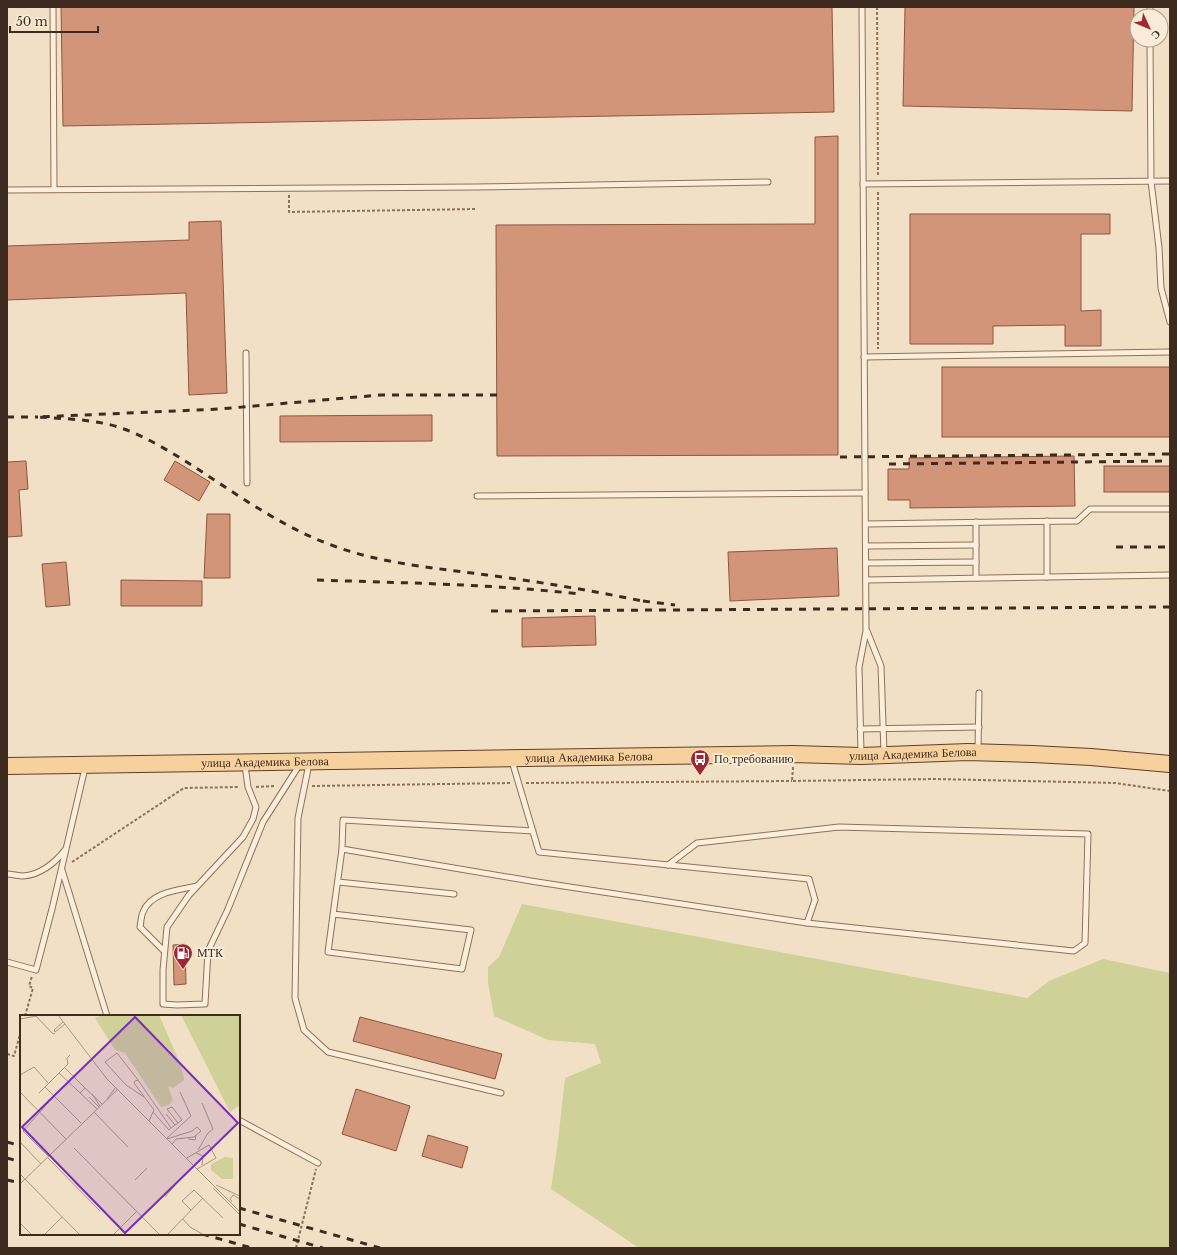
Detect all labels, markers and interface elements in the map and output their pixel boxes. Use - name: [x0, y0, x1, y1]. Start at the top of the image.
- scale bar: [10, 8, 98, 34]
- north arrow: [1129, 8, 1169, 48]
- text: 50 m: [16, 14, 48, 29]
- text: С: [1148, 27, 1164, 43]
- street label: улица Академика Белова: [849, 744, 978, 763]
- street label: улица Академика Белова: [525, 748, 654, 765]
- bus stop icon: По требованию: [689, 748, 711, 776]
- place label: По требованию: [714, 751, 794, 766]
- street label: улица Академика Белова: [201, 753, 330, 770]
- fuel station icon: МТК: [172, 942, 194, 970]
- place label: МТК: [197, 945, 224, 960]
- inset map: [20, 1015, 240, 1235]

